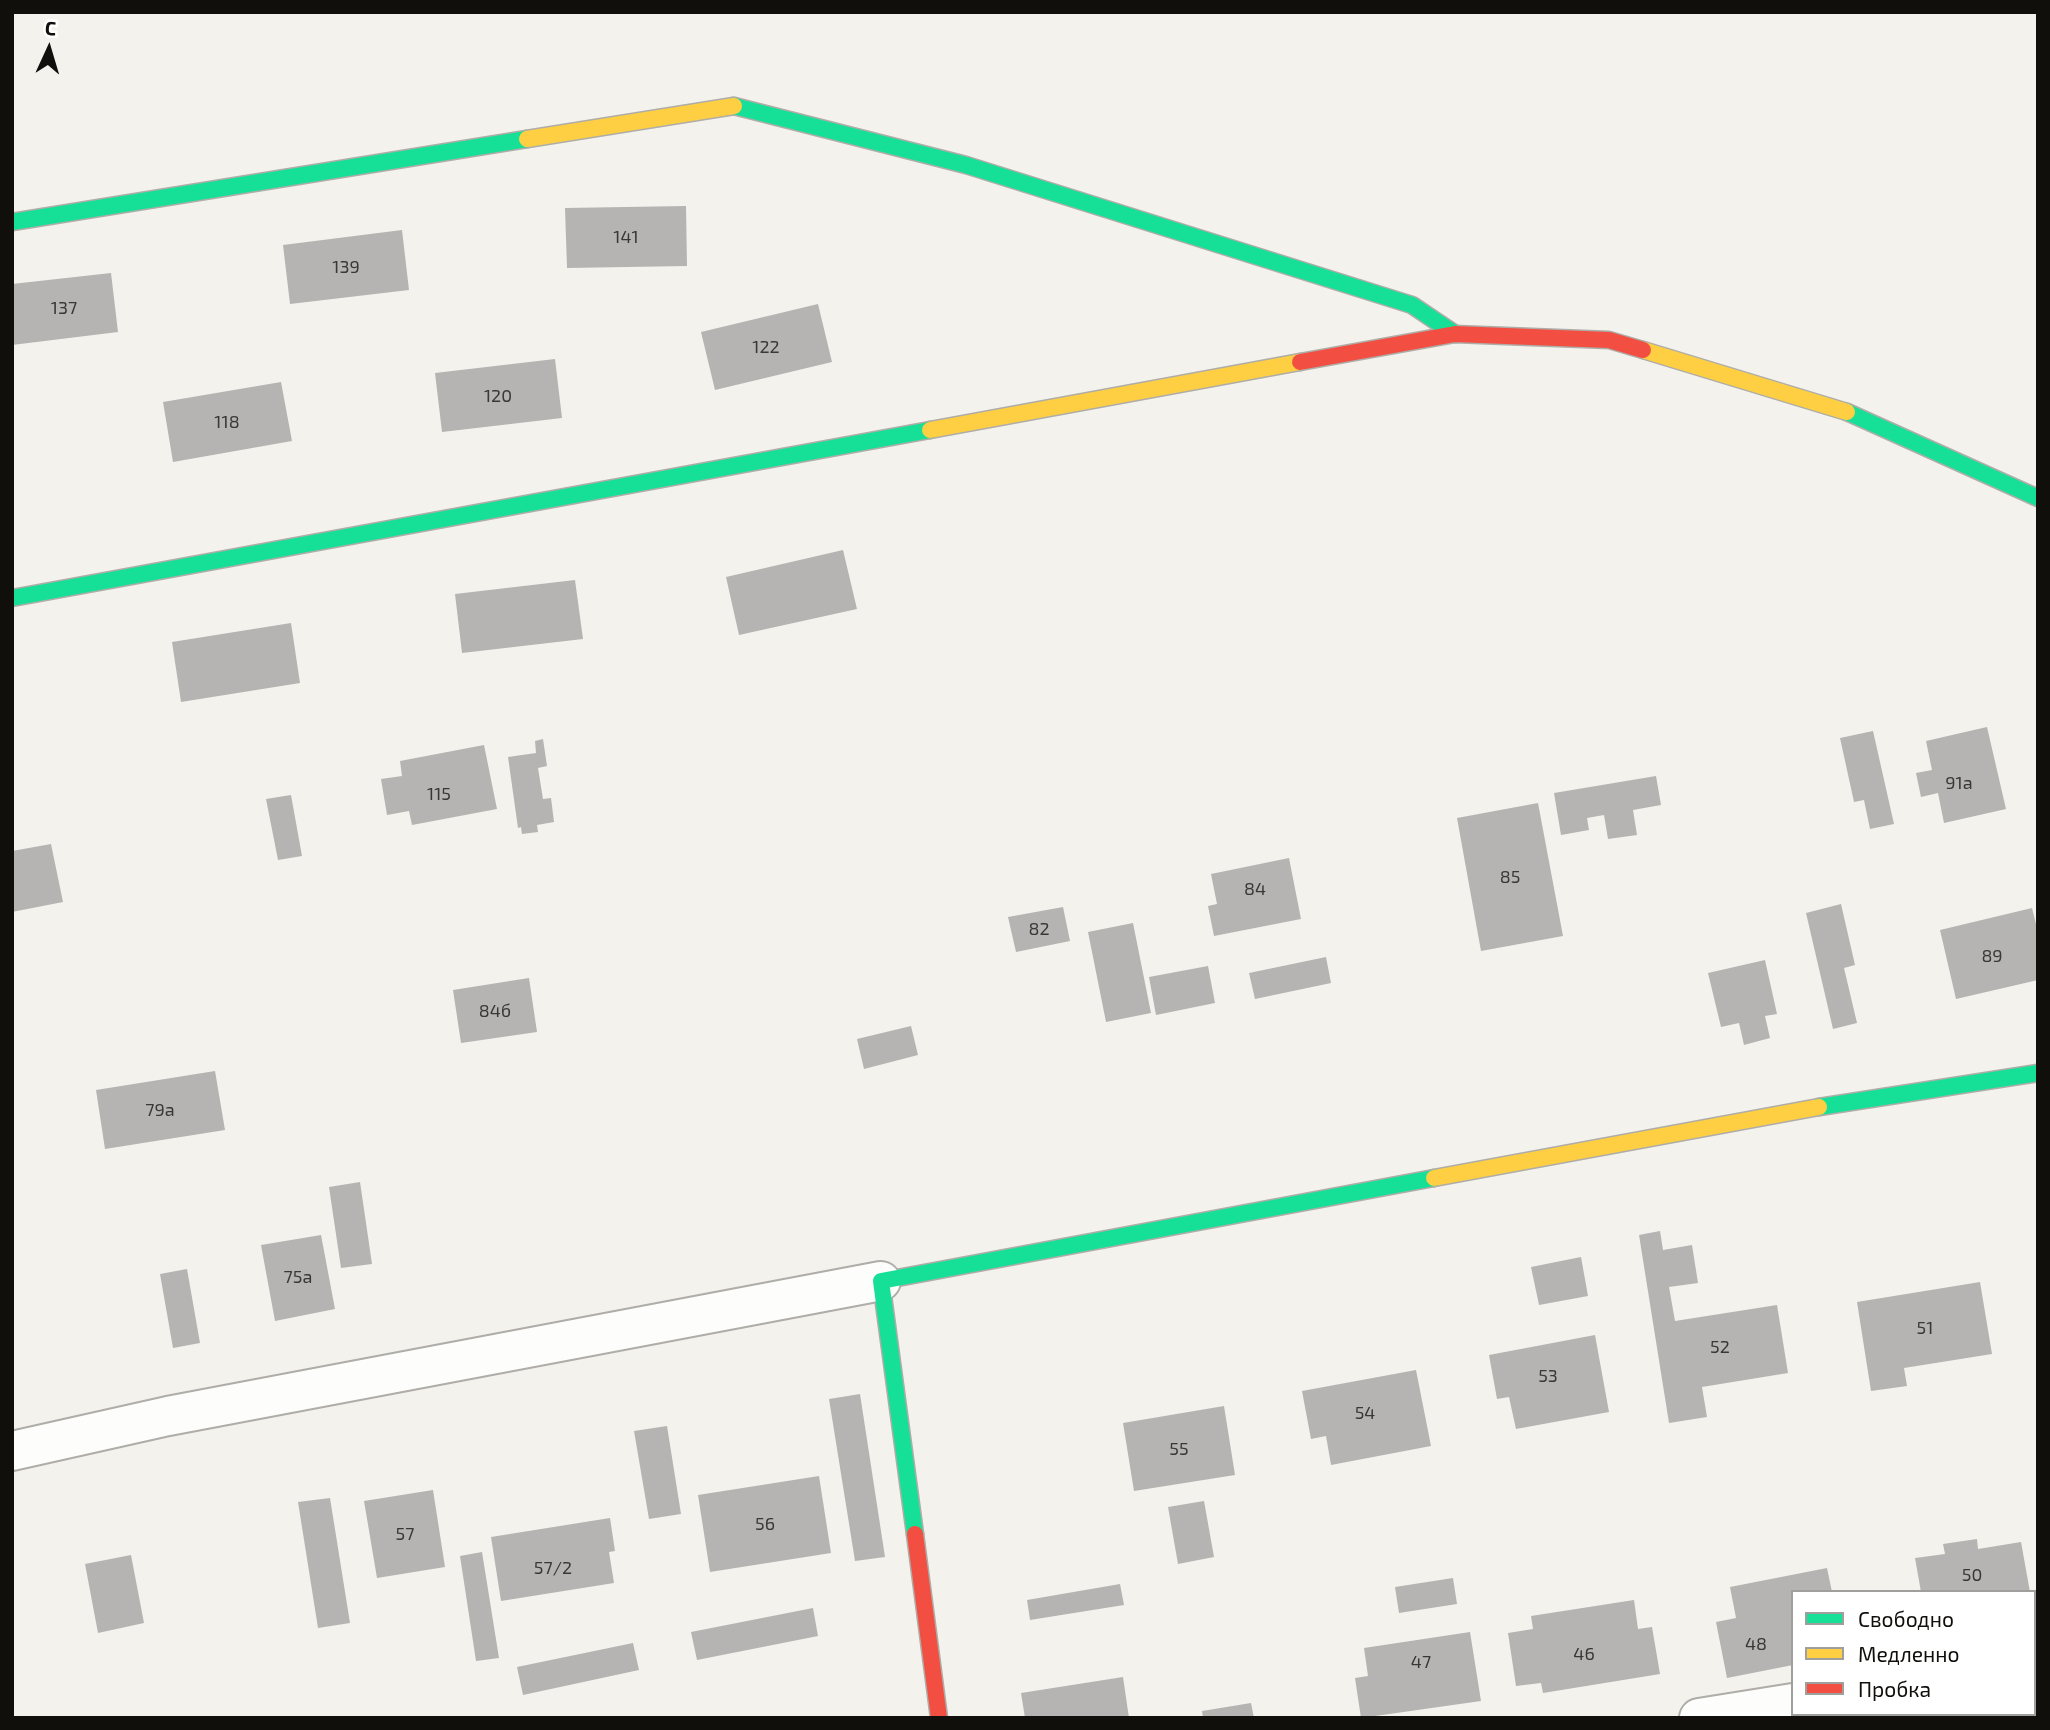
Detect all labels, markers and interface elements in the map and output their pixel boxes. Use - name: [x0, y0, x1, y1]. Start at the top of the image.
- north arrow: [14, 14, 84, 84]
- text: С: [44, 16, 57, 39]
- house number: 141: [613, 226, 639, 248]
- house number: 139: [332, 256, 360, 278]
- house number: 137: [51, 297, 77, 319]
- house number: 122: [752, 336, 780, 358]
- house number: 120: [484, 385, 512, 407]
- house number: 118: [214, 411, 240, 433]
- house number: 91а: [1945, 772, 1973, 794]
- house number: 115: [427, 783, 451, 805]
- house number: 85: [1500, 866, 1520, 888]
- house number: 84: [1244, 878, 1266, 900]
- house number: 82: [1028, 918, 1050, 940]
- house number: 89: [1981, 945, 2003, 967]
- house number: 84б: [479, 1000, 511, 1022]
- house number: 79а: [145, 1099, 175, 1121]
- house number: 75а: [284, 1266, 312, 1288]
- house number: 51: [1917, 1317, 1933, 1339]
- house number: 52: [1710, 1336, 1730, 1358]
- house number: 53: [1538, 1365, 1558, 1387]
- house number: 54: [1355, 1402, 1375, 1424]
- house number: 55: [1169, 1438, 1189, 1460]
- house number: 56: [755, 1513, 775, 1535]
- house number: 57: [396, 1523, 414, 1545]
- house number: 57/2: [534, 1557, 572, 1579]
- house number: 50: [1962, 1564, 1982, 1586]
- legend: [1791, 1590, 2036, 1716]
- text: Свободно: [1858, 1606, 1954, 1631]
- house number: 48: [1745, 1633, 1767, 1655]
- text: Медленно: [1858, 1641, 1960, 1666]
- house number: 46: [1573, 1643, 1595, 1665]
- house number: 47: [1411, 1651, 1431, 1673]
- text: Пробка: [1858, 1676, 1931, 1701]

